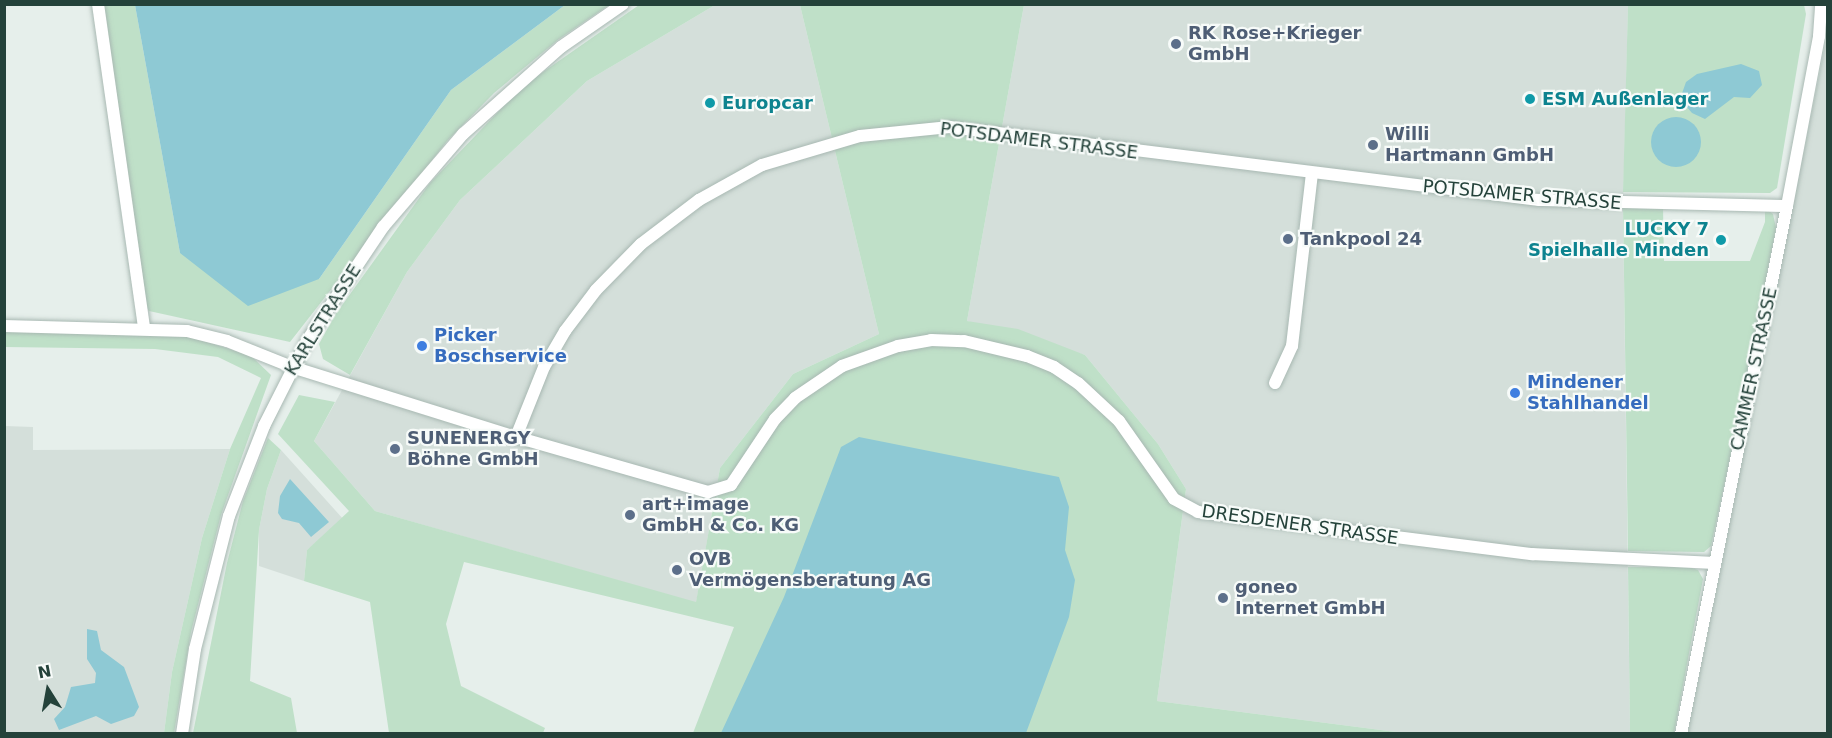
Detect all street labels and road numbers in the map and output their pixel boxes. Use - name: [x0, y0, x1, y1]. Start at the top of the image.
- street label: POTSDAMER STRASSE: [939, 118, 1139, 164]
- street label: POTSDAMER STRASSE: [1422, 176, 1622, 214]
- street label: KARLSTRASSE: [280, 260, 366, 380]
- street label: CAMMER STRASSE: [1726, 285, 1782, 453]
- street label: DRESDENER STRASSE: [1200, 501, 1400, 549]

